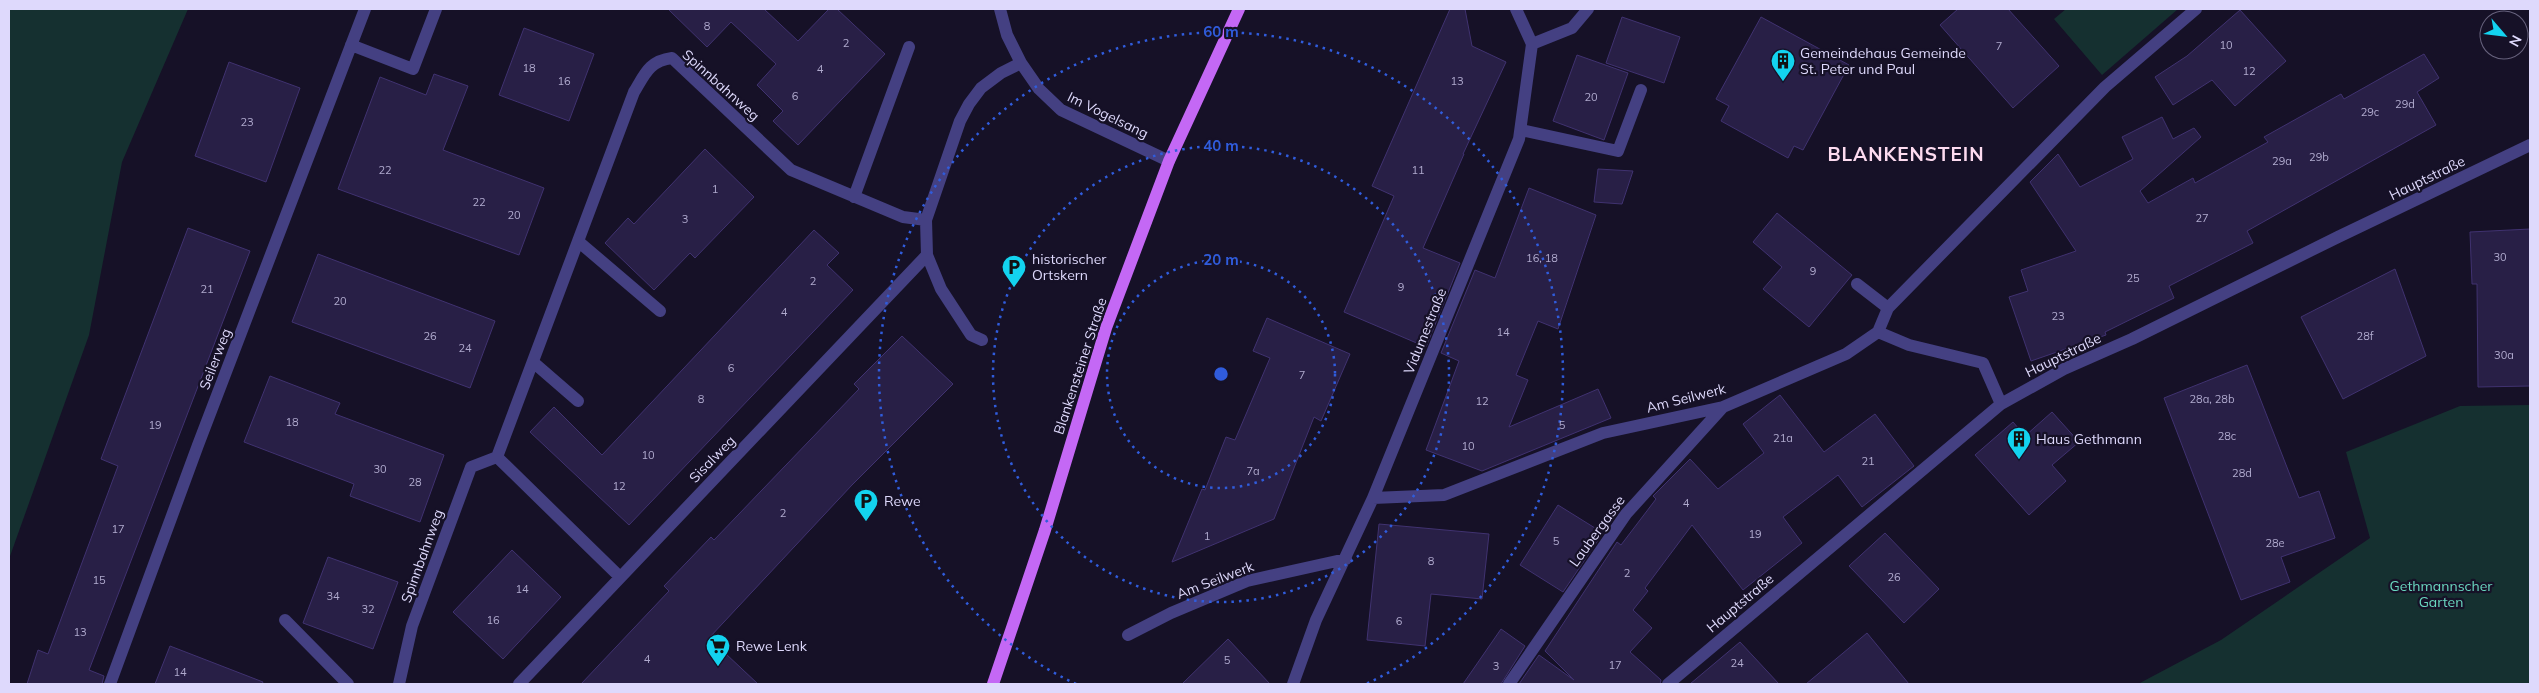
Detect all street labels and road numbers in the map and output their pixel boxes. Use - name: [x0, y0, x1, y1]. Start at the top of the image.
- street label: Spinnbahnweg: [679, 45, 763, 125]
- street label: Im Vogelsang: [1065, 88, 1151, 142]
- street label: Hauptstraße: [2386, 152, 2468, 204]
- street label: Vidumestraße: [1400, 285, 1450, 377]
- street label: Blankensteiner Straße: [1049, 295, 1111, 437]
- street label: Seilerweg: [195, 326, 235, 392]
- street label: Hauptstraße: [2022, 329, 2104, 381]
- street label: Am Seilwerk: [1644, 379, 1728, 417]
- street label: Sisalweg: [685, 432, 739, 486]
- street label: Laubergasse: [1565, 492, 1629, 570]
- street label: Spinnbahnweg: [397, 507, 447, 605]
- street label: Am Seilwerk: [1174, 557, 1257, 603]
- street label: Hauptstraße: [1703, 570, 1777, 636]

